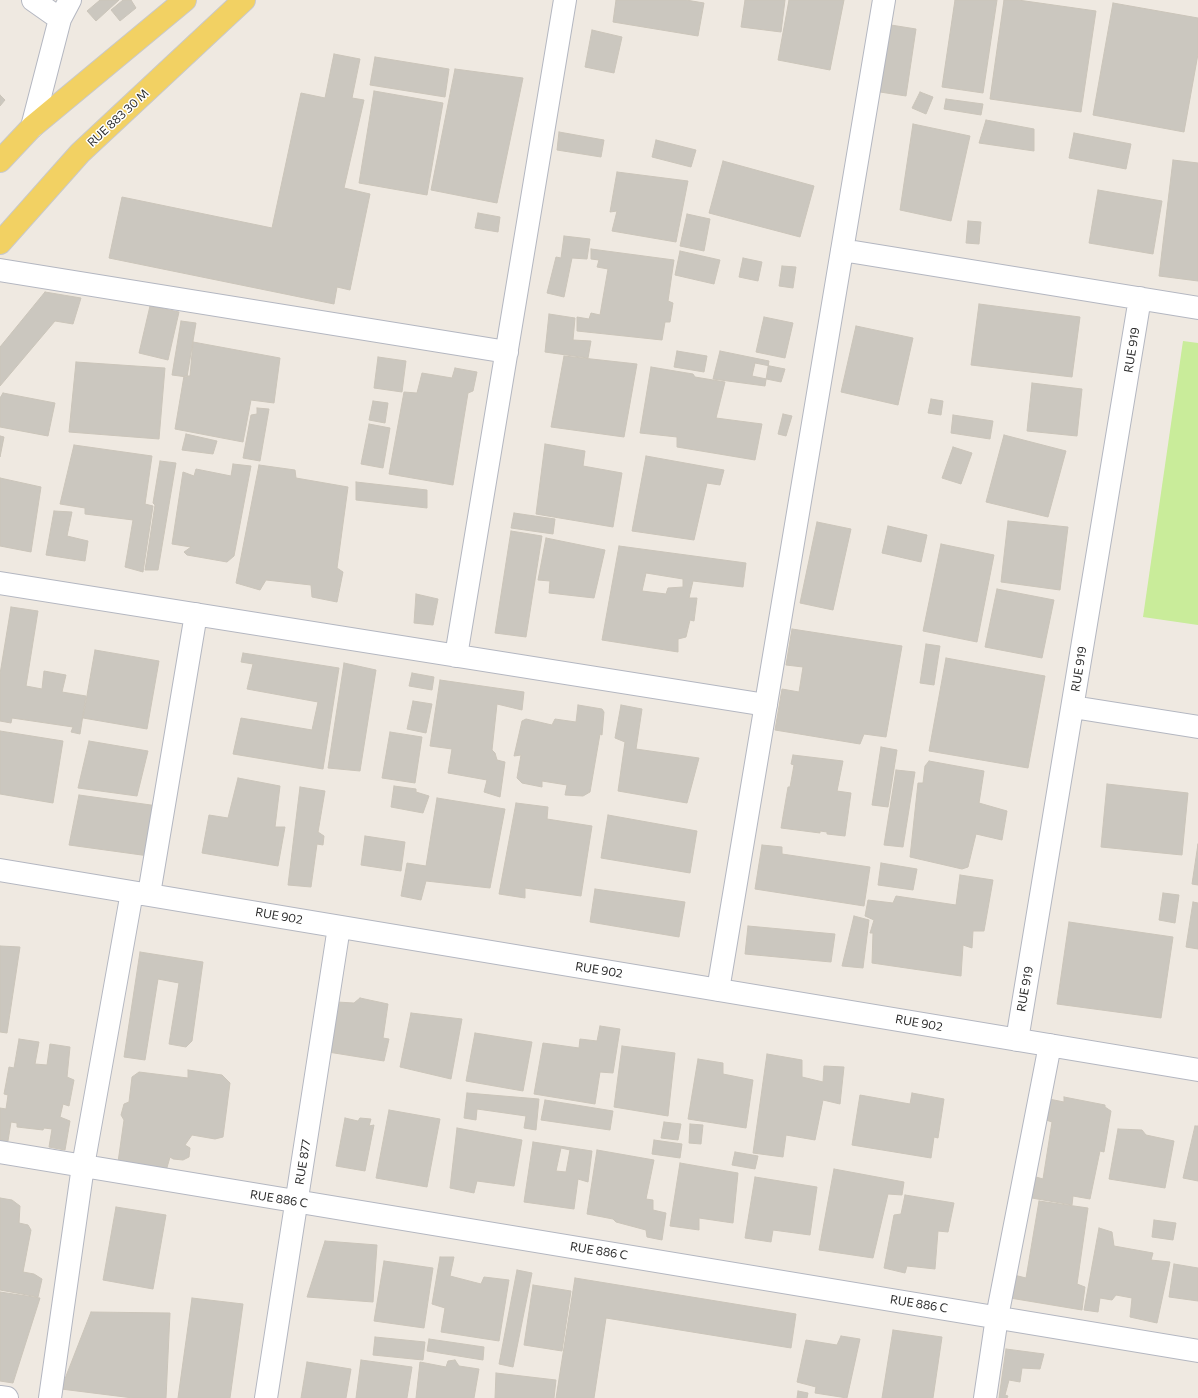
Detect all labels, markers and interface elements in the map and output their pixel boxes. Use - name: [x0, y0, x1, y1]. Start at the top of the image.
- street label: RUE 883 30 M: [85, 86, 151, 150]
- street label: RUE 919: [1121, 326, 1143, 374]
- street label: RUE 919: [1068, 645, 1090, 693]
- street label: RUE 902: [254, 905, 304, 927]
- street label: RUE 902: [574, 959, 624, 981]
- street label: RUE 919: [1014, 965, 1036, 1013]
- street label: RUE 902: [894, 1012, 944, 1034]
- street label: RUE 877: [292, 1138, 314, 1186]
- street label: RUE 886 C: [249, 1187, 309, 1211]
- street label: RUE 886 C: [569, 1239, 629, 1263]
- street label: RUE 886 C: [889, 1292, 949, 1316]

